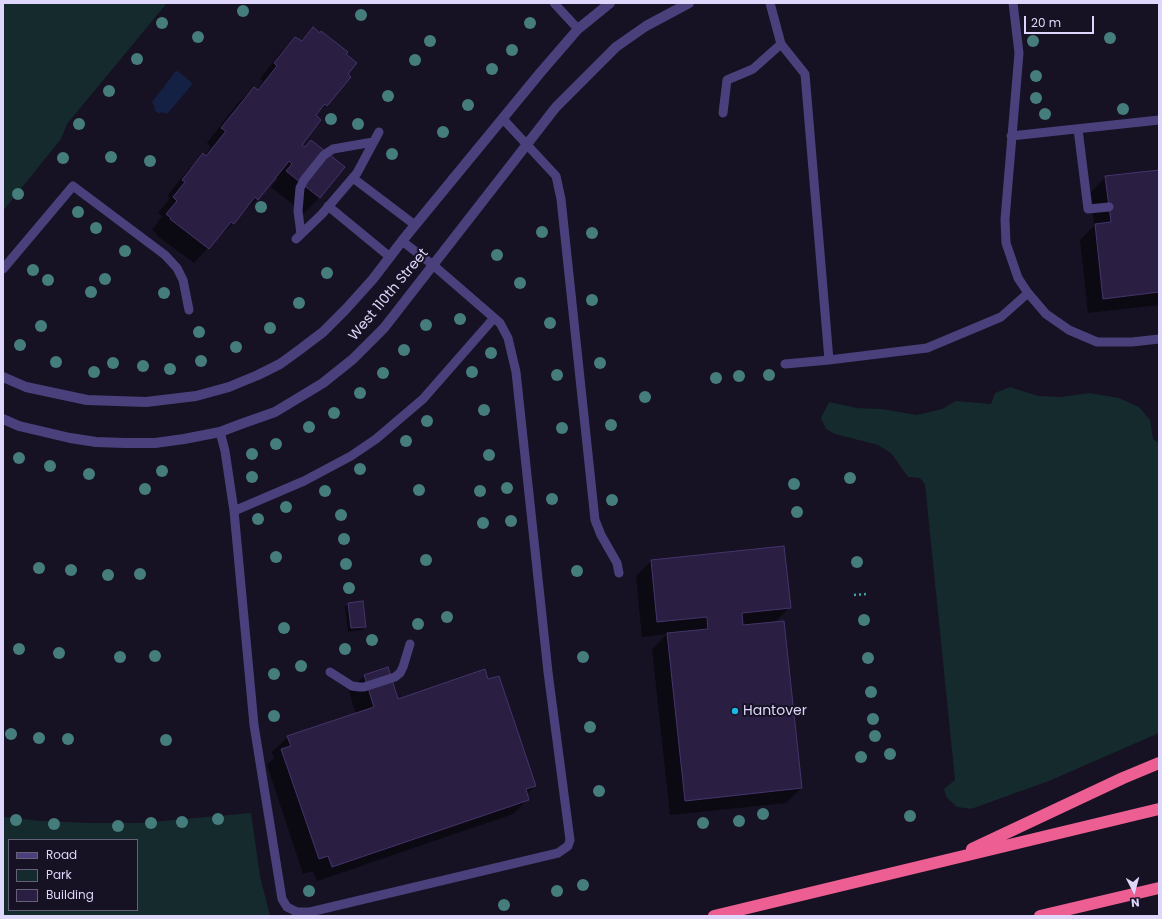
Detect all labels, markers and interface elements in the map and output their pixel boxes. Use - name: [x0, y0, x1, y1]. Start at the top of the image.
- scale bar: [1026, 8, 1096, 34]
- text: 20 m: [1031, 14, 1061, 31]
- street label: West 110th Street: [346, 246, 432, 344]
- place label: Hantover: [743, 703, 807, 719]
- marker: Hantover: [730, 706, 740, 716]
- legend: [8, 839, 138, 911]
- text: Road: [46, 846, 77, 863]
- text: Park: [46, 866, 72, 883]
- north arrow: [1114, 871, 1154, 911]
- text: Building: [46, 886, 94, 903]
- text: N: [1130, 895, 1140, 911]

